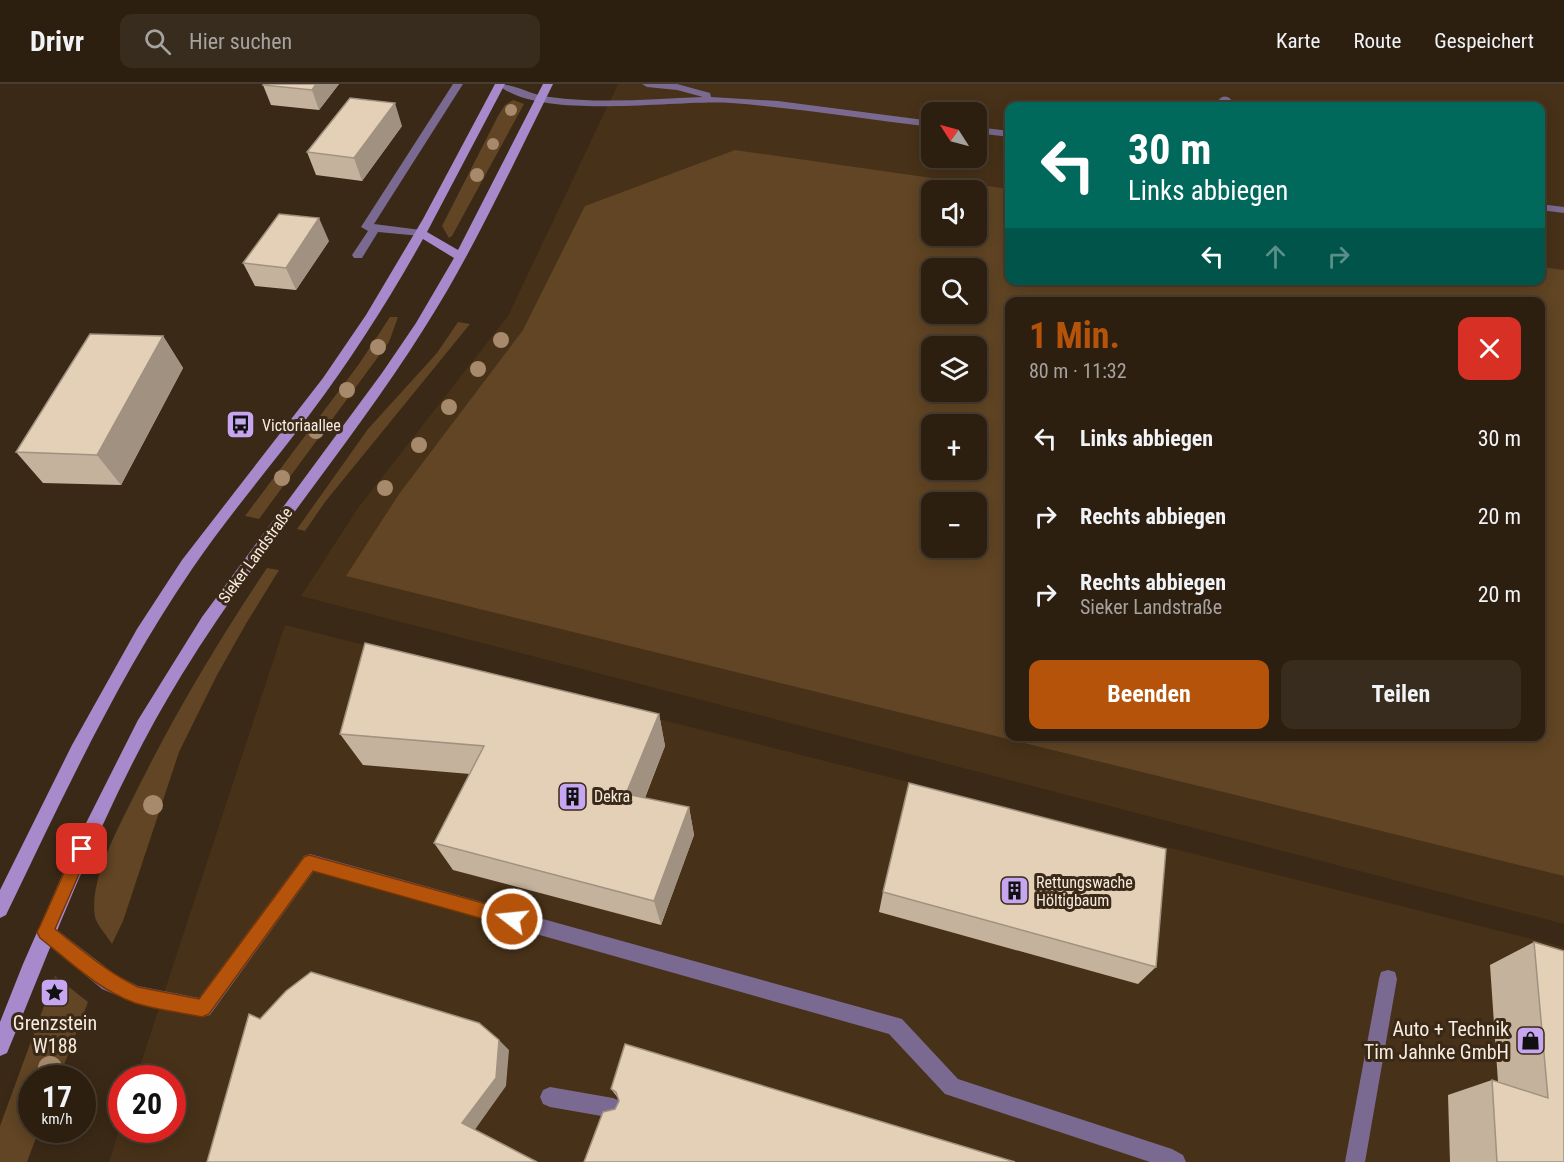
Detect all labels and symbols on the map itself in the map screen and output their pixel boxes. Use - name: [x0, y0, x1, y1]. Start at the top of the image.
- north arrow: [921, 102, 987, 168]
- bus stop icon: Victoriaallee: [225, 409, 257, 441]
- place label: Victoriaallee: [262, 416, 341, 435]
- street label: Sieker Landstraße: [214, 504, 296, 607]
- building icon: Dekra: [557, 780, 589, 812]
- place label: Dekra: [594, 787, 630, 806]
- pin: [56, 823, 107, 874]
- place label: Rettungswache Höltigbaum: [1036, 873, 1133, 910]
- building icon: Rettungswache Höltigbaum: [999, 875, 1031, 907]
- position arrow: [480, 887, 544, 951]
- place icon: Grenzstein W188: [39, 976, 71, 1008]
- place label: Grenzstein W188: [13, 1011, 97, 1058]
- place label: Auto + Technik Tim Jahnke GmbH: [1364, 1017, 1509, 1064]
- shop icon: Auto + Technik Tim Jahnke GmbH: [1514, 1024, 1546, 1056]
- speed limit sign: 20: [108, 1065, 186, 1143]

